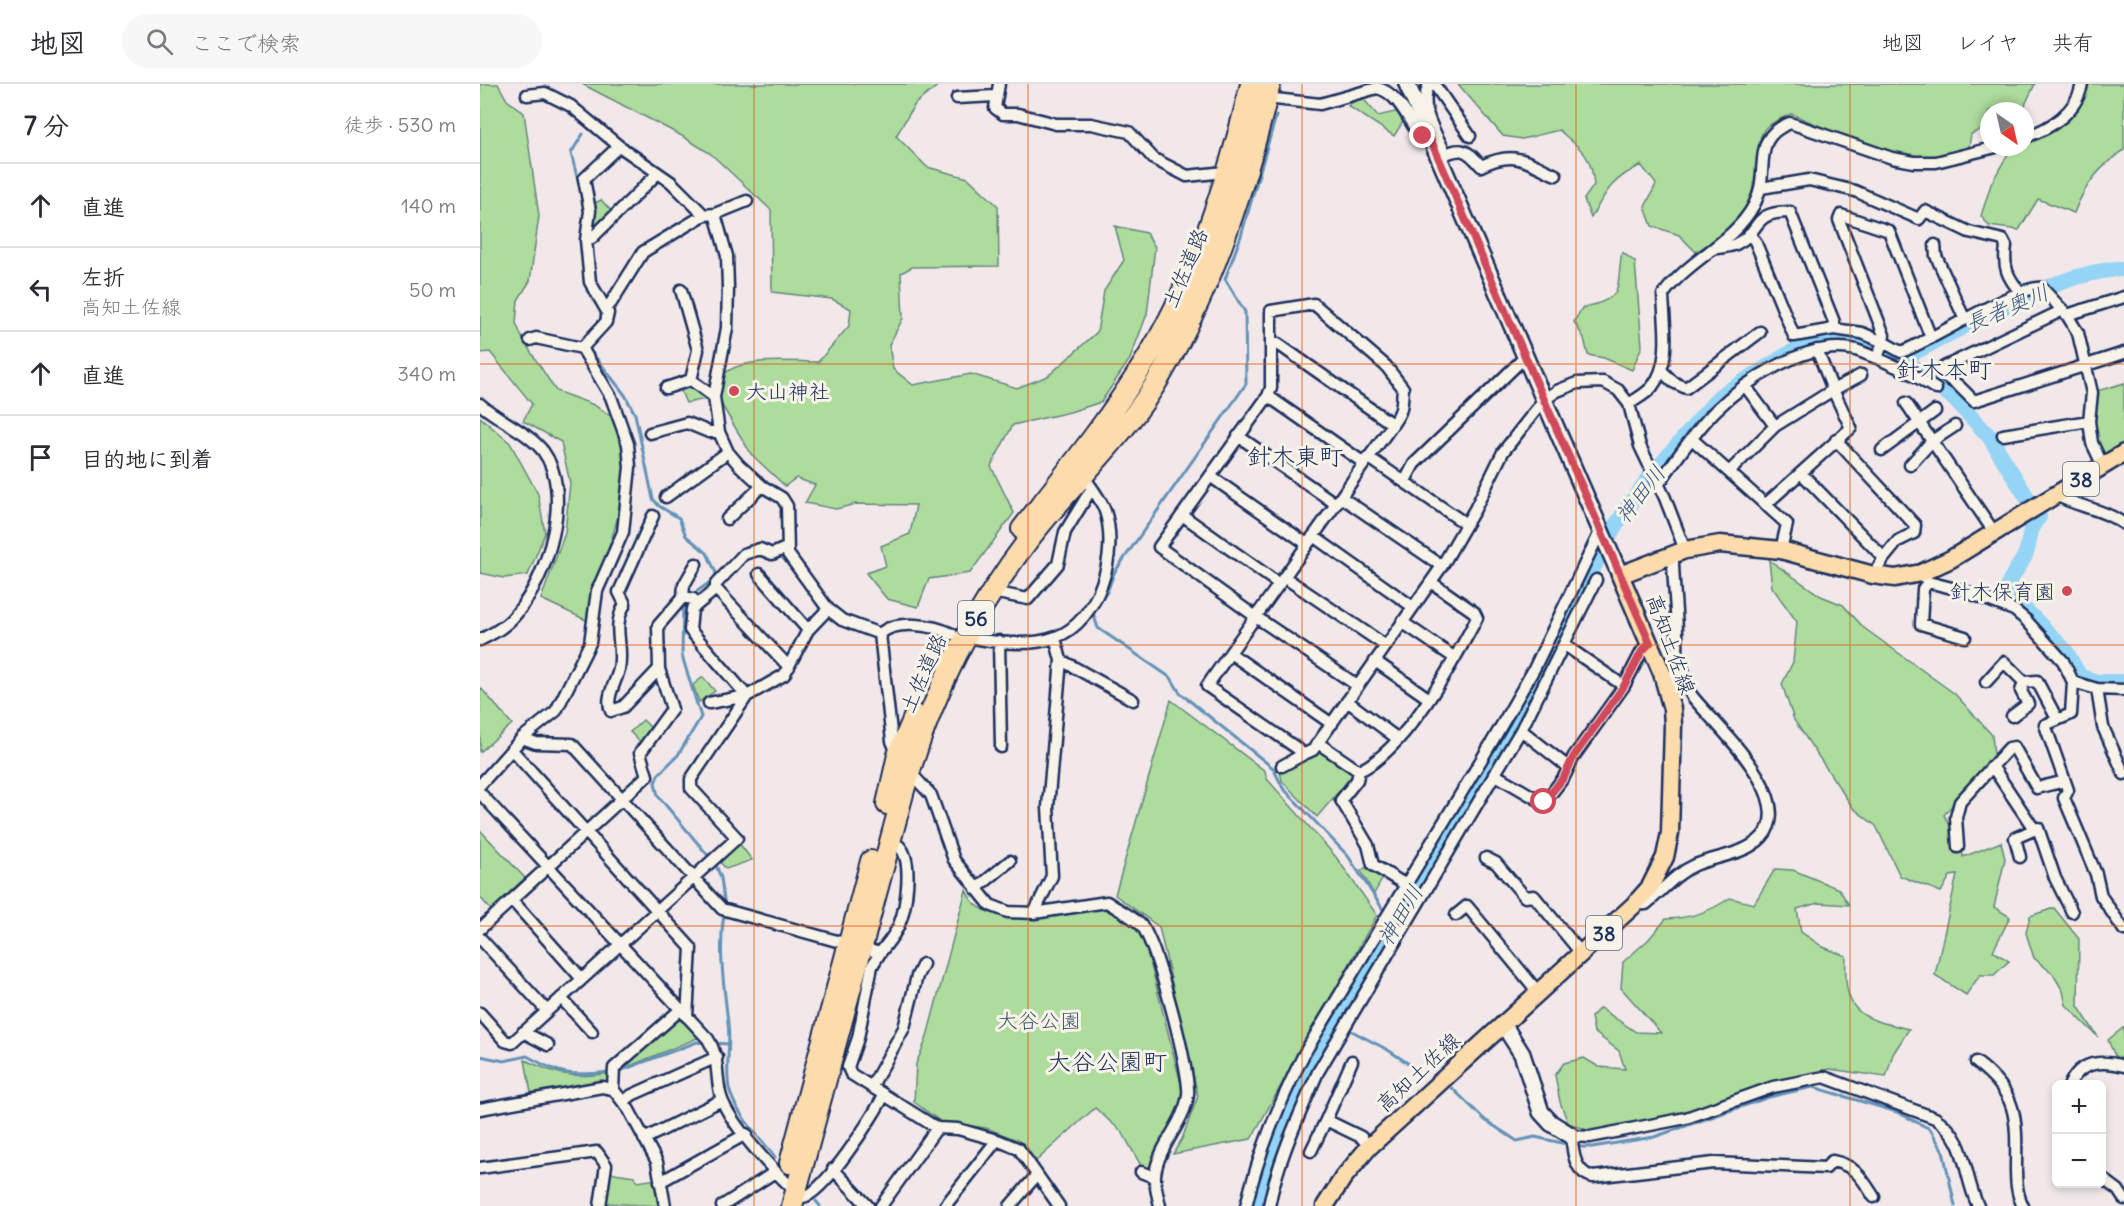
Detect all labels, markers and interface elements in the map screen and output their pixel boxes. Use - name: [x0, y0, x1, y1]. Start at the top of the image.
- search box: [122, 14, 542, 68]
- text: 地図: [30, 25, 86, 61]
- icon: search: [143, 25, 176, 58]
- text: ここで検索: [191, 29, 301, 57]
- text: 地図: [1882, 29, 1924, 56]
- text: レイヤ: [1957, 29, 2019, 56]
- text: 共有: [2052, 29, 2094, 56]
- north arrow: [1980, 102, 2034, 156]
- text: 7 分: [24, 109, 69, 142]
- text: 徒歩 · 530 m: [344, 112, 456, 137]
- route end: [1409, 122, 1435, 148]
- icon: ahead: [24, 189, 57, 222]
- text: 直進: [81, 193, 125, 221]
- text: 140 m: [401, 193, 456, 218]
- street label: 土佐道路: [1156, 224, 1214, 312]
- text: 左折: [81, 263, 125, 291]
- icon: left: [24, 273, 57, 306]
- text: 50 m: [409, 277, 456, 302]
- water label: 長者奥川: [1961, 278, 2053, 338]
- text: 高知土佐線: [81, 294, 181, 319]
- district label: 針木本町: [1896, 354, 1992, 384]
- icon: ahead: [24, 357, 57, 390]
- text: 直進: [81, 361, 125, 389]
- text: 340 m: [398, 361, 456, 386]
- place label: 大山神社: [746, 378, 830, 405]
- marker: 大山神社: [727, 384, 741, 398]
- icon: arrive: [24, 441, 57, 474]
- district label: 針木東町: [1247, 441, 1343, 471]
- text: 目的地に到着: [81, 445, 213, 473]
- water label: 神田川: [1609, 459, 1671, 529]
- road number: 38: [2063, 462, 2099, 496]
- place label: 針木保育園: [1950, 578, 2055, 605]
- marker: 針木保育園: [2060, 584, 2074, 598]
- street label: 高知土佐線: [1640, 590, 1702, 698]
- road number: 56: [958, 601, 994, 635]
- street label: 土佐道路: [894, 629, 952, 717]
- route start: [1530, 788, 1556, 814]
- water label: 神田川: [1371, 879, 1429, 951]
- road number: 38: [1586, 916, 1622, 950]
- park label: 大谷公園: [997, 1007, 1081, 1034]
- street label: 高知土佐線: [1370, 1026, 1466, 1118]
- district label: 大谷公園町: [1047, 1046, 1167, 1076]
- map controls: [2052, 1080, 2106, 1188]
- button: +: [2052, 1080, 2106, 1134]
- button: −: [2052, 1134, 2106, 1188]

